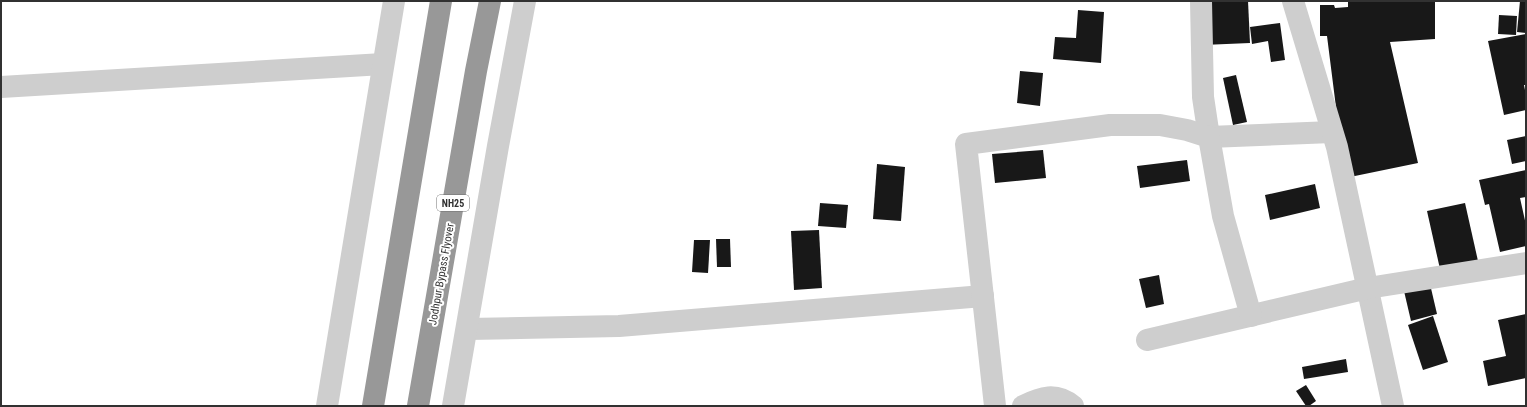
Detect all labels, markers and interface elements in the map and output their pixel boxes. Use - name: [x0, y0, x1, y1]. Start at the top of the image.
- road number: NH25: [437, 195, 469, 211]
- street label: Jodhpur Bypass Flyover: [426, 222, 457, 326]

